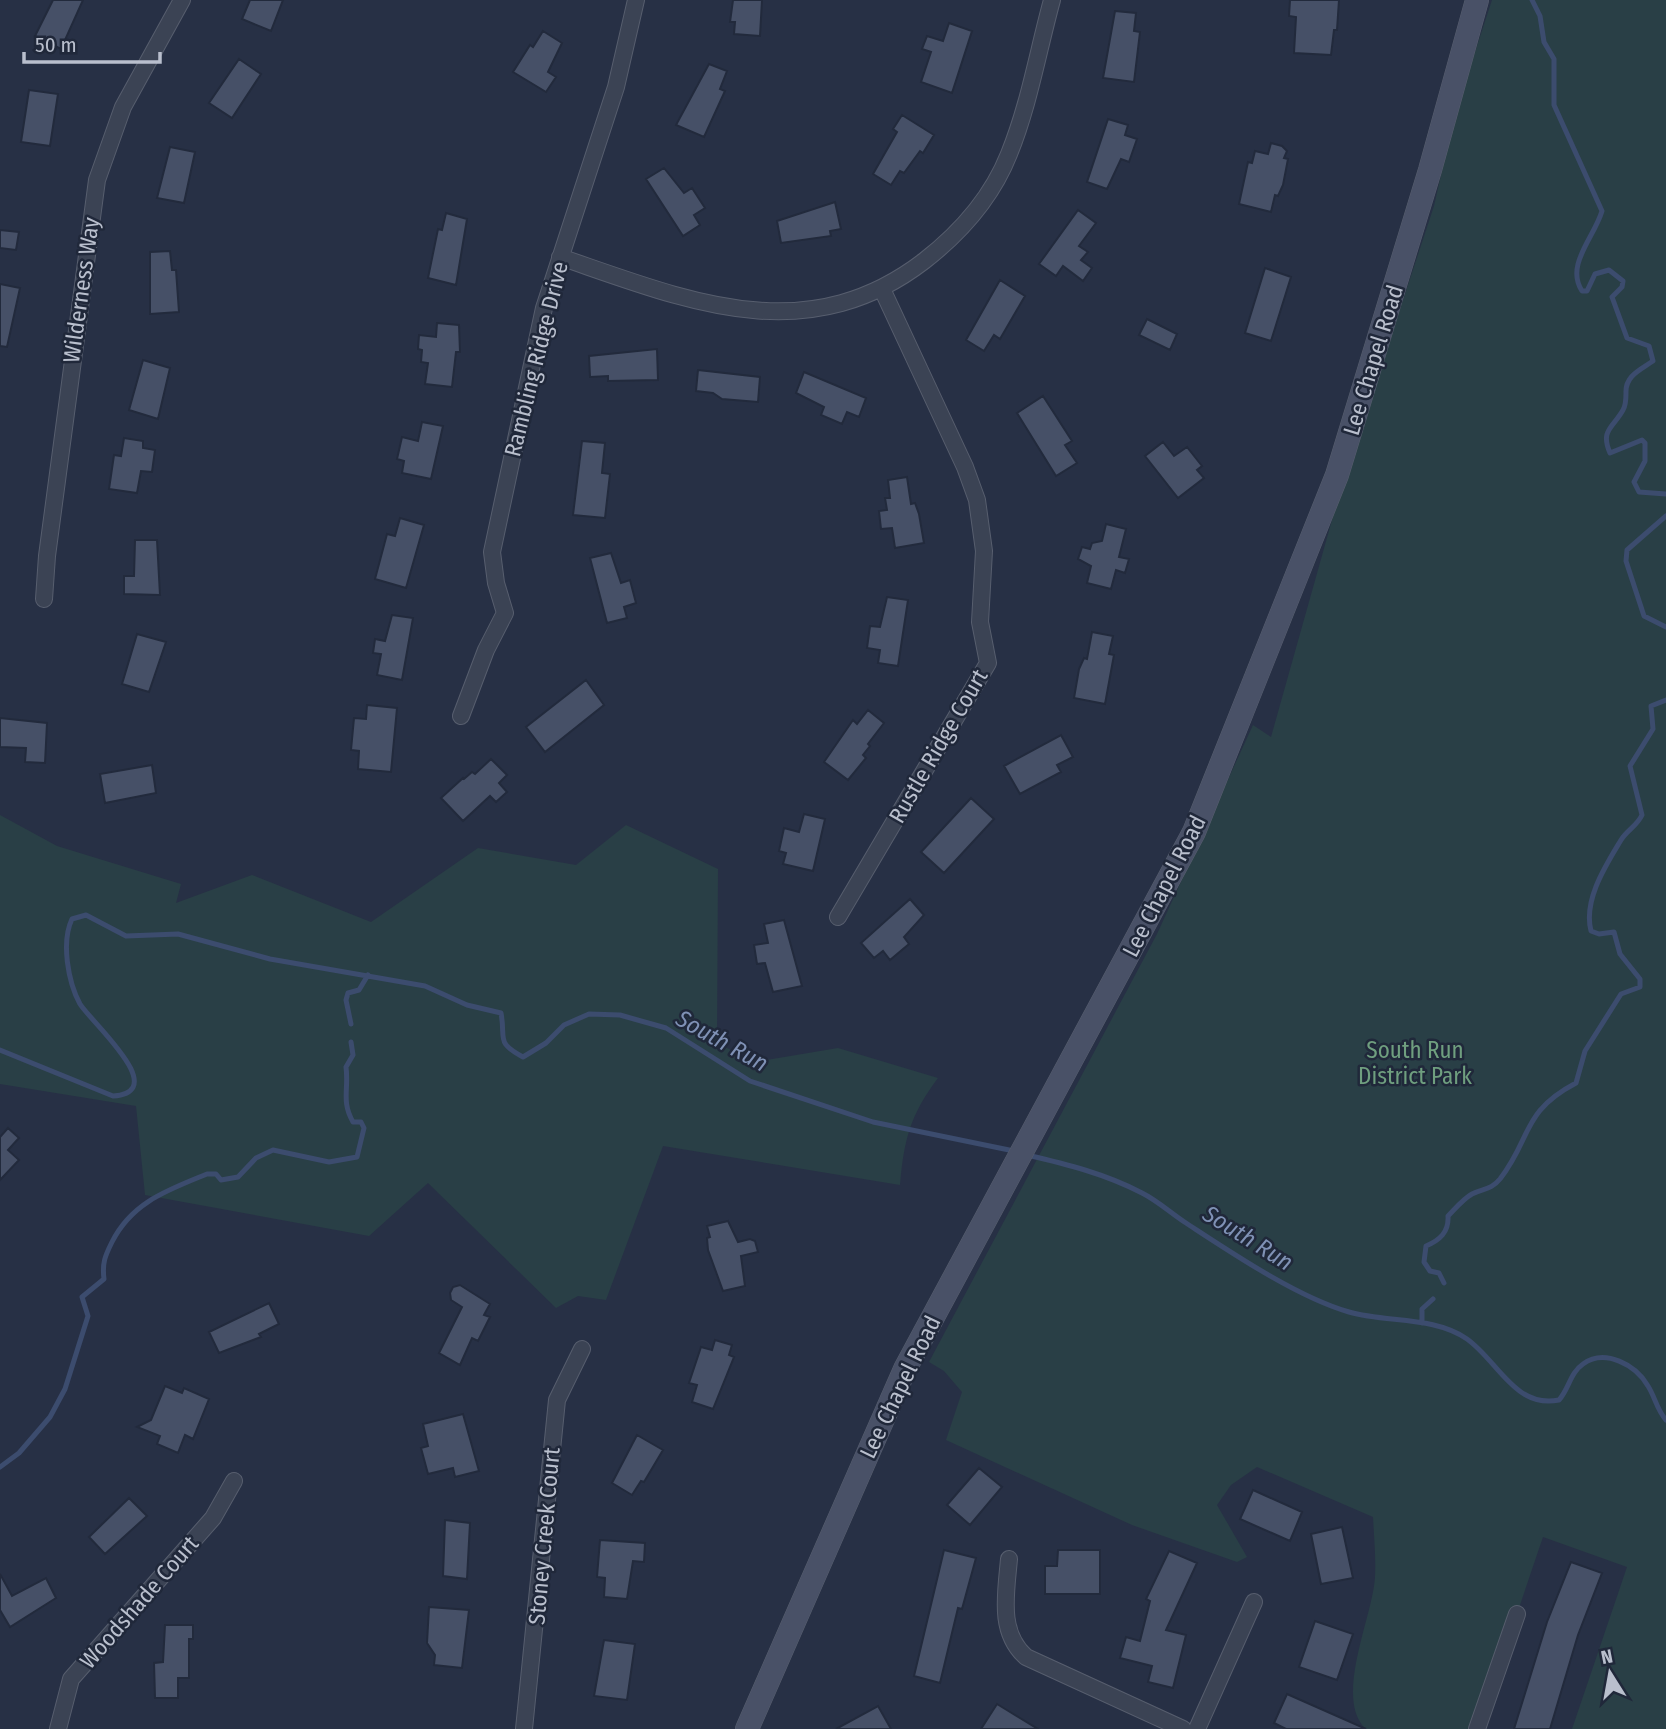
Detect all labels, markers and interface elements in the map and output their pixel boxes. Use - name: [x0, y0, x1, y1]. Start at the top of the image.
- scale bar: [24, 21, 161, 65]
- text: 50 m: [35, 32, 77, 58]
- street label: Wilderness Way: [57, 215, 105, 365]
- street label: Rambling Ridge Drive: [498, 258, 574, 460]
- street label: Lee Chapel Road: [1337, 282, 1409, 438]
- street label: Rustle Ridge Court: [883, 664, 994, 828]
- street label: Lee Chapel Road: [1116, 810, 1212, 962]
- water label: South Run: [670, 1004, 773, 1078]
- park label: South Run District Park: [1358, 1036, 1472, 1090]
- water label: South Run: [1197, 1199, 1298, 1277]
- street label: Lee Chapel Road: [853, 1311, 947, 1463]
- street label: Stoney Creek Court: [522, 1446, 566, 1626]
- street label: Woodshade Court: [74, 1530, 205, 1674]
- north arrow: [1575, 1638, 1645, 1708]
- text: N: [1599, 1644, 1615, 1669]

